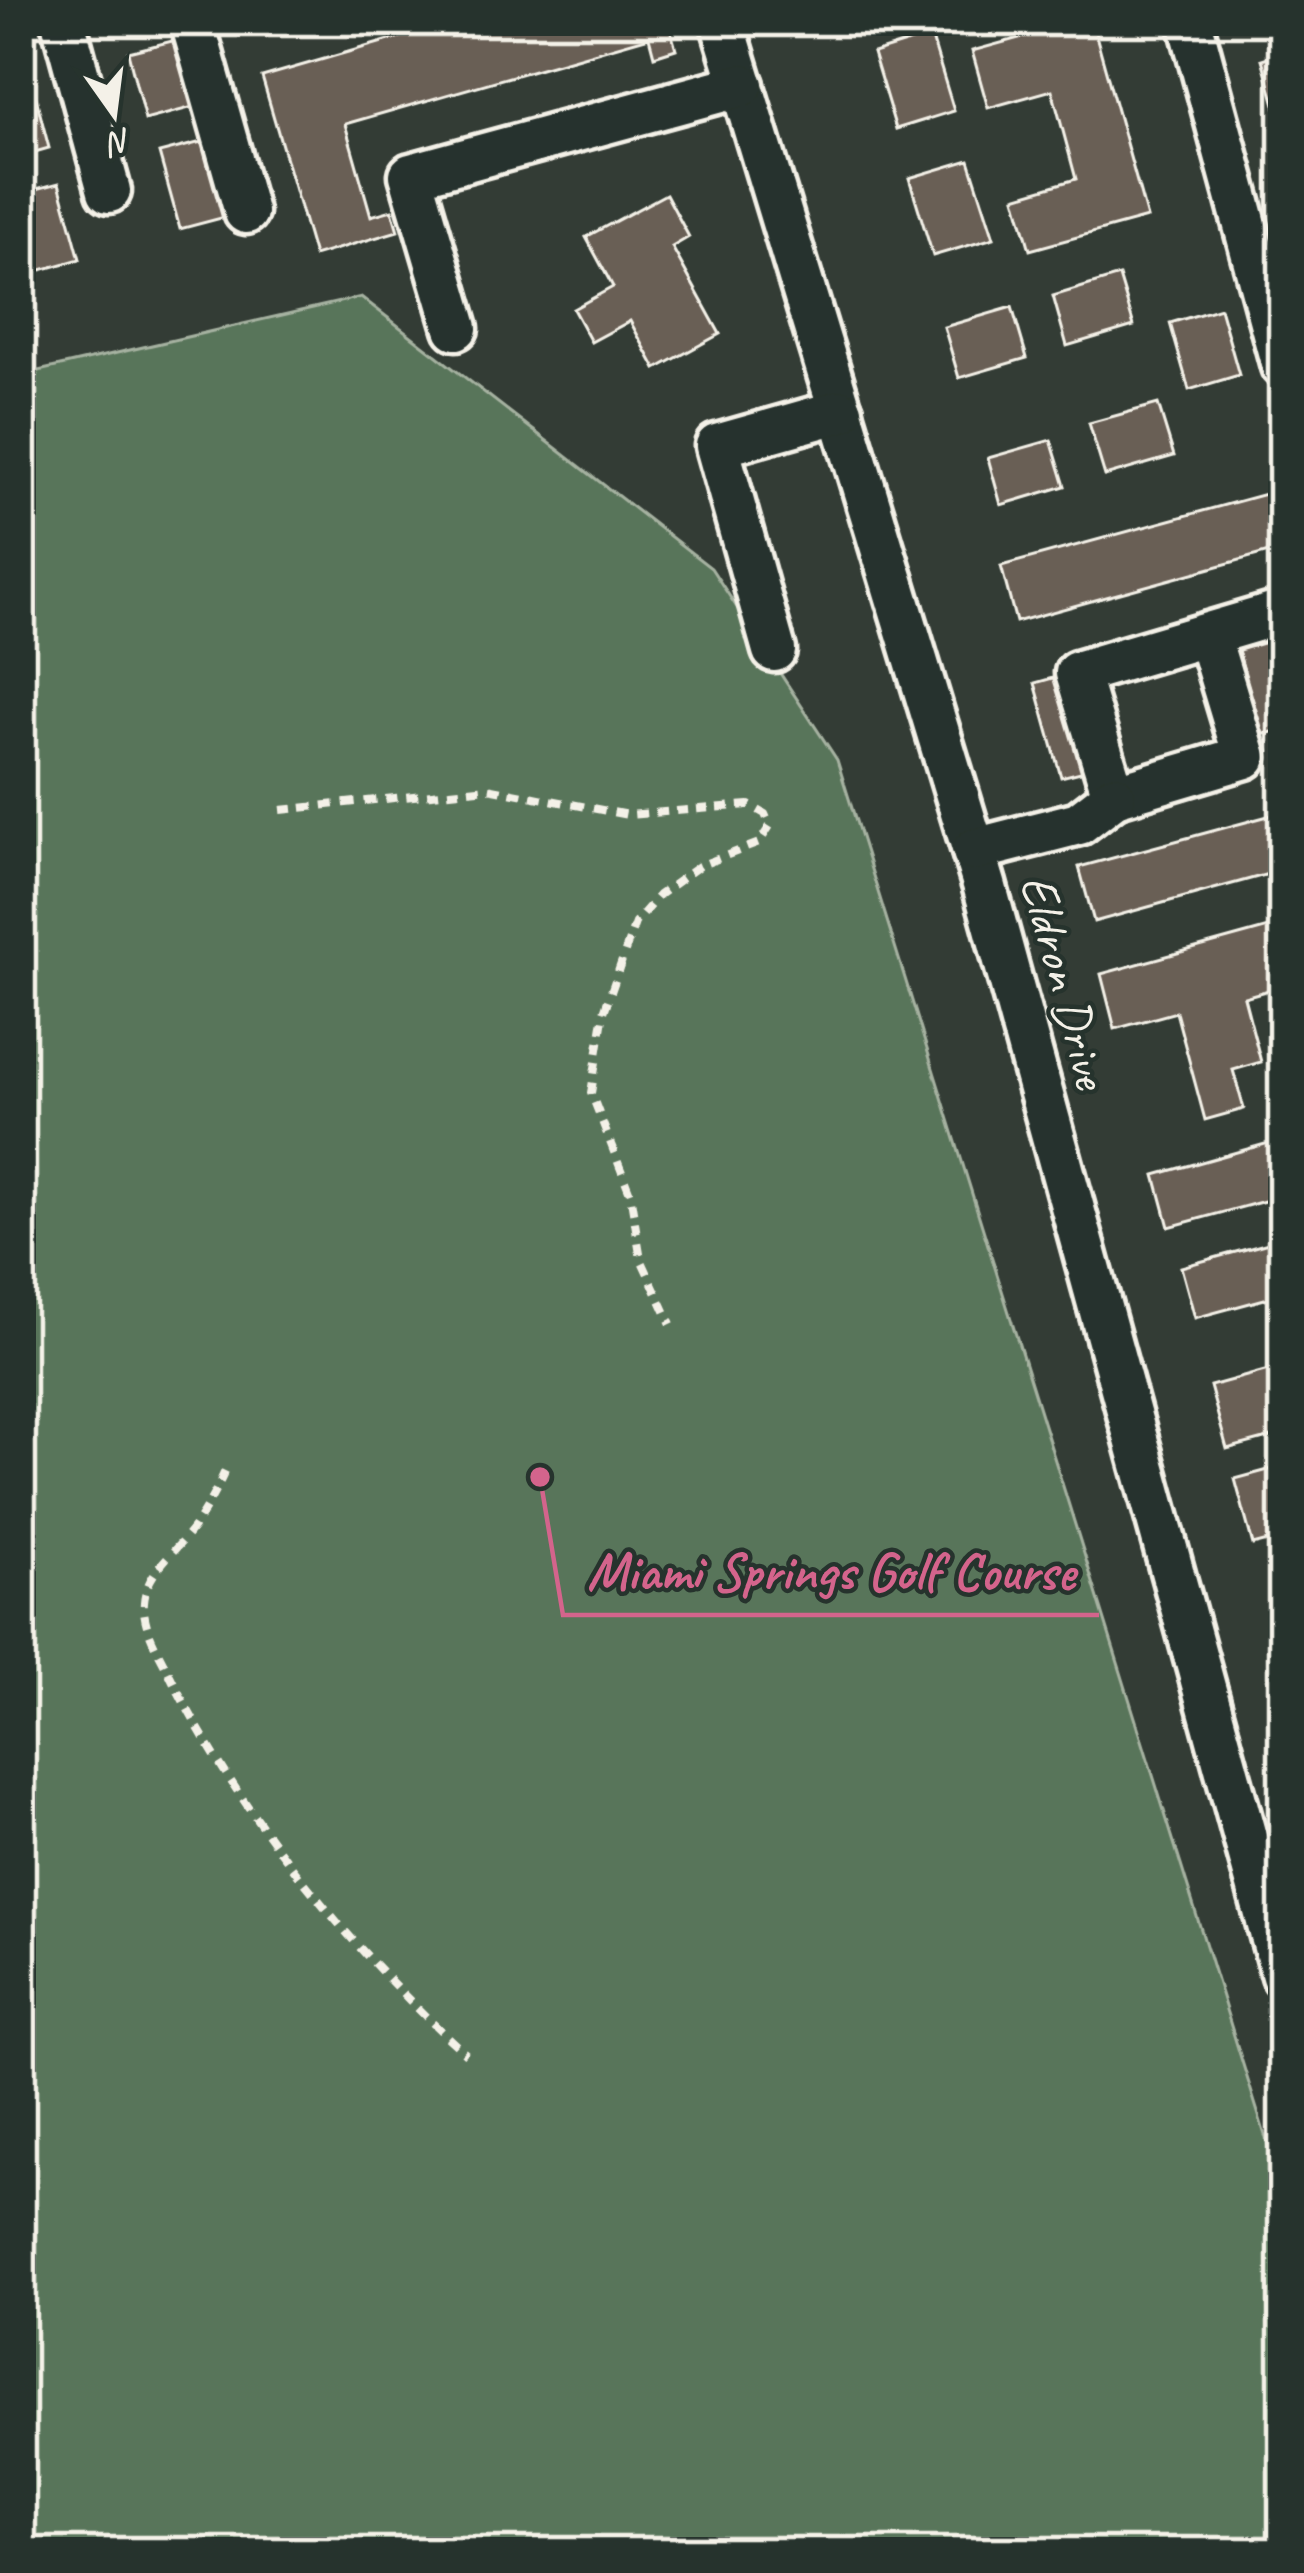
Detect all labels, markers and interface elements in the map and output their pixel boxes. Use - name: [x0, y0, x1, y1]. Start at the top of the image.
- north arrow: [54, 54, 174, 174]
- text: N: [101, 119, 136, 166]
- street label: Eldron Drive: [1006, 868, 1125, 1098]
- callout: Miami Springs Golf Course: [563, 1525, 1099, 1615]
- text: Miami Springs Golf Course: [587, 1537, 1079, 1605]

